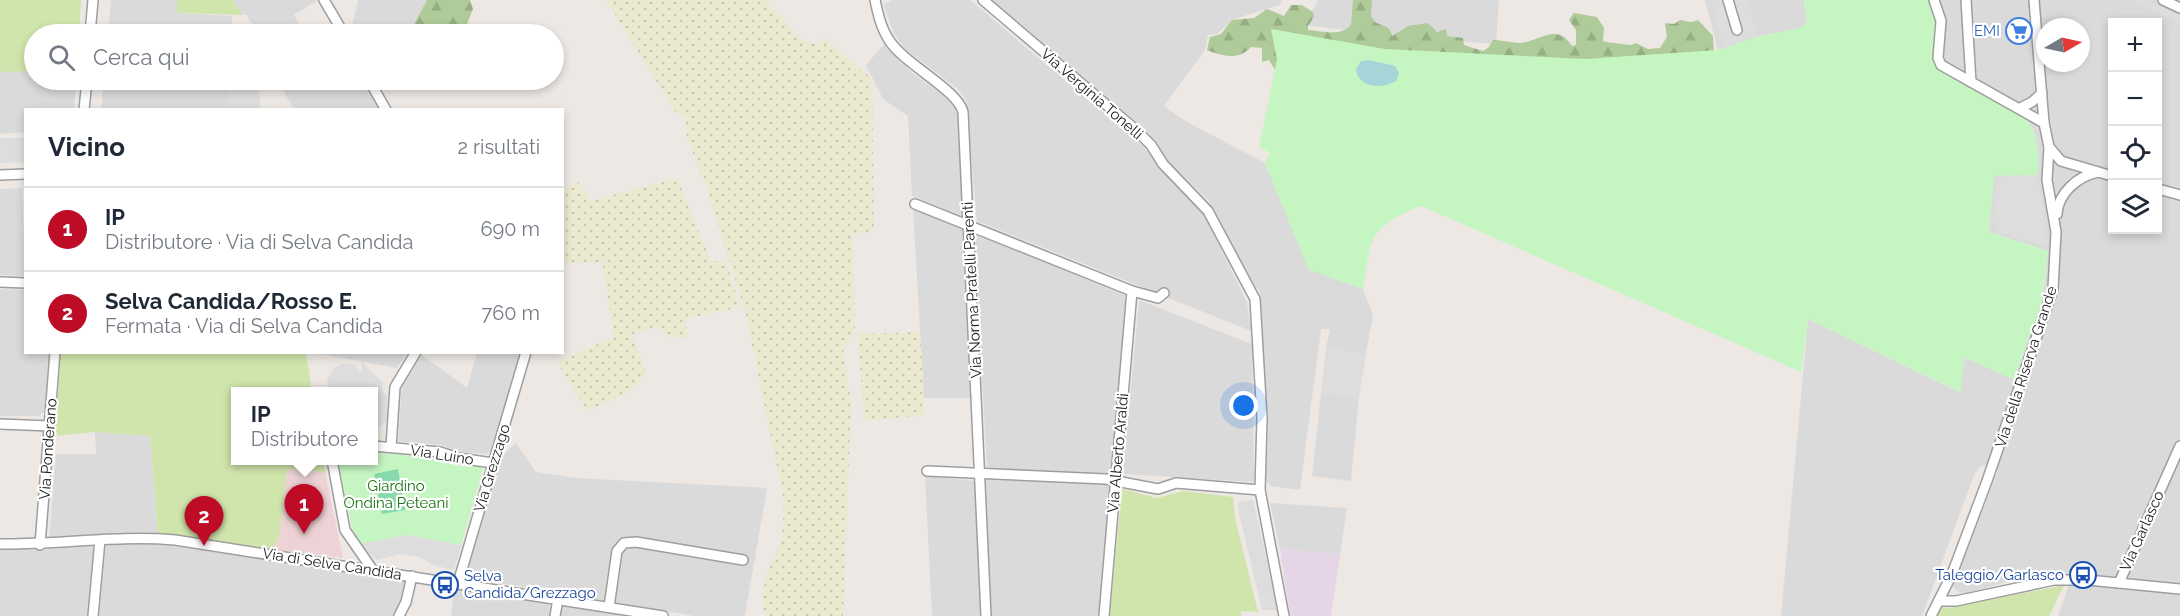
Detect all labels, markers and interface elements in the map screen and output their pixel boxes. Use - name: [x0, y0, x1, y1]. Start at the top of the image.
- supermarket icon: EMI: [2004, 16, 2034, 46]
- north arrow: [2036, 18, 2090, 72]
- map controls: [2108, 18, 2162, 234]
- button: +: [2108, 18, 2162, 72]
- place label: EMI: [1974, 22, 2000, 40]
- search box: [24, 24, 564, 90]
- icon: search: [45, 41, 78, 74]
- text: Cerca qui: [93, 44, 190, 70]
- street label: Via Verginia Tonelli: [1037, 45, 1147, 143]
- button: −: [2108, 72, 2162, 126]
- button: locate: [2108, 126, 2162, 180]
- text: Vicino: [48, 132, 125, 162]
- text: 2 risultati: [458, 135, 540, 159]
- button: layers: [2108, 180, 2162, 234]
- street label: Via Norma Pratelli Parenti: [958, 201, 986, 379]
- text: IP: [105, 204, 125, 230]
- text: 1: [63, 217, 72, 241]
- text: 690 m: [481, 217, 540, 241]
- text: Distributore · Via di Selva Candida: [105, 230, 413, 254]
- street label: Via della Riserva Grande: [1991, 284, 2061, 450]
- text: Selva Candida/Rosso E.: [105, 288, 357, 314]
- text: 2: [62, 301, 73, 325]
- text: 760 m: [482, 301, 540, 325]
- text: Fermata · Via di Selva Candida: [105, 314, 383, 338]
- popup: [231, 387, 378, 465]
- your location: [1229, 391, 1258, 420]
- street label: Via Alberto Araldi: [1104, 392, 1132, 514]
- street label: Via Ponderano: [35, 398, 61, 500]
- text: IP: [251, 401, 271, 427]
- street label: Via Grezzago: [470, 422, 514, 514]
- text: Distributore: [251, 427, 358, 451]
- street label: Via Luino: [409, 441, 475, 469]
- park label: Giardino Ondina Peteani: [343, 477, 449, 512]
- pin: 1: [284, 484, 324, 534]
- street label: Via Garlasco: [2116, 488, 2168, 574]
- pin: 2: [184, 496, 224, 546]
- street label: Via di Selva Candida: [261, 544, 403, 584]
- bus stop icon: Taleggio/Garlasco: [2068, 560, 2098, 590]
- place label: Taleggio/Garlasco: [1935, 566, 2064, 584]
- place label: Selva Candida/Grezzago: [464, 567, 596, 602]
- bus stop icon: Selva Candida/Grezzago: [430, 570, 460, 600]

